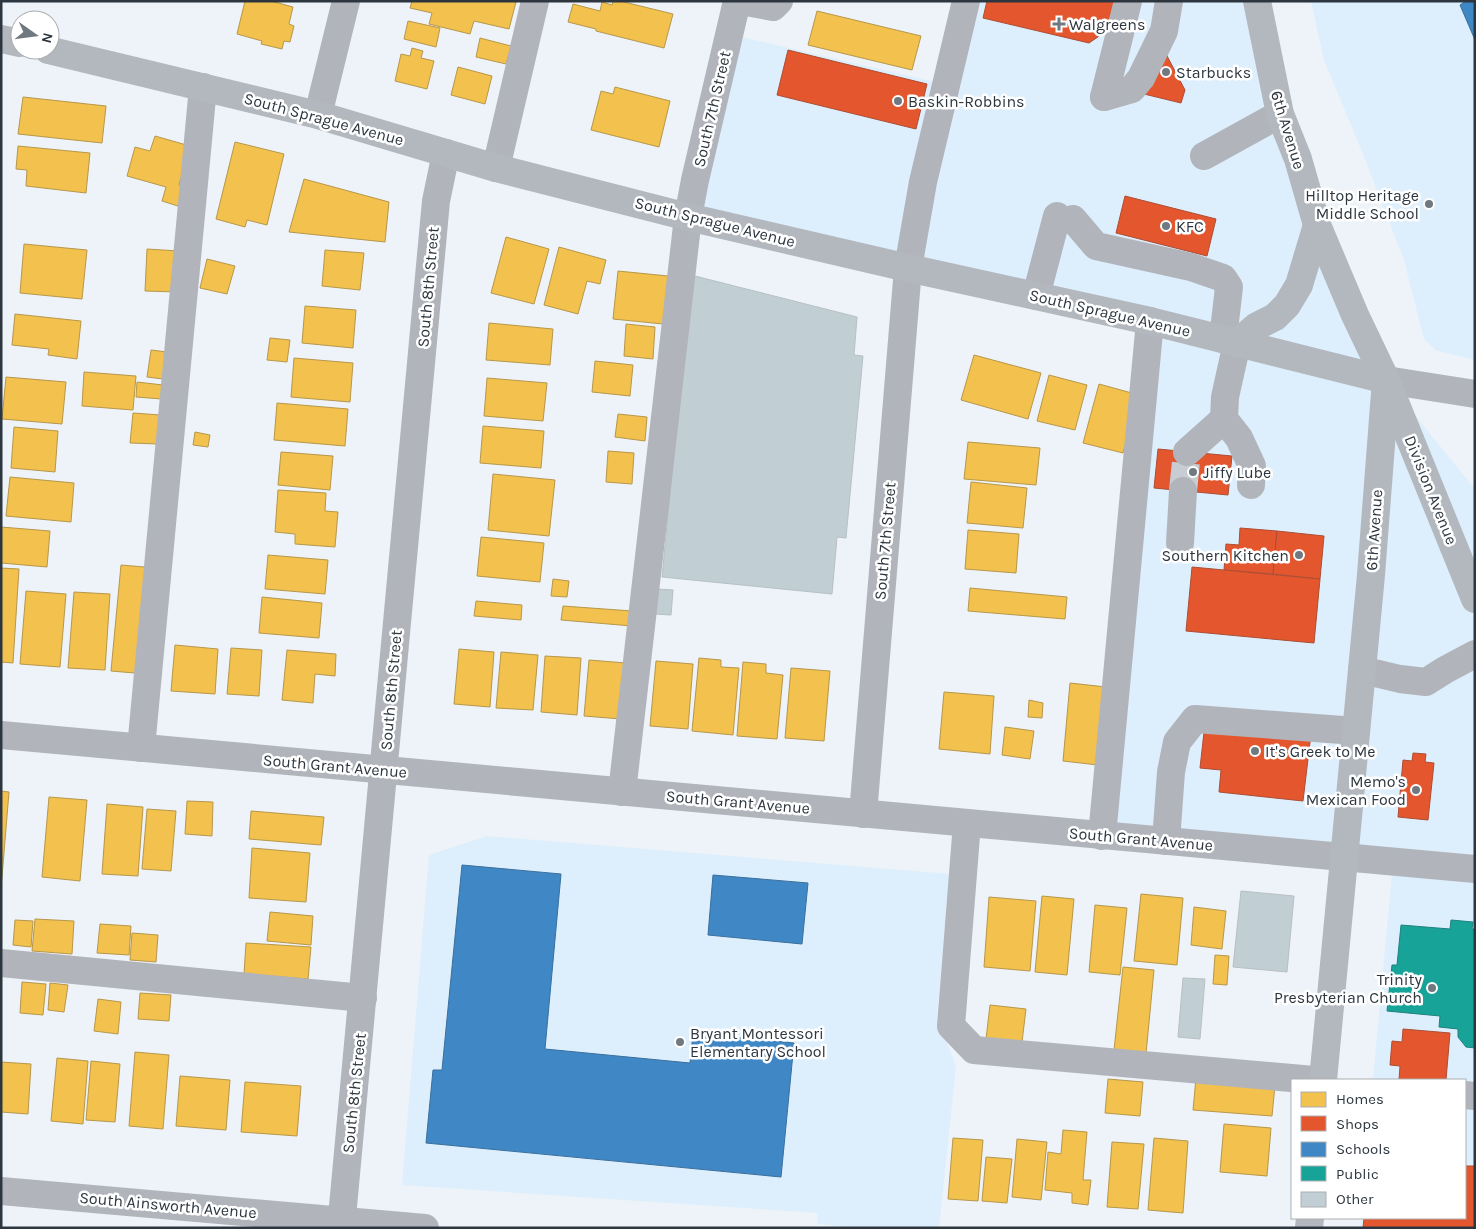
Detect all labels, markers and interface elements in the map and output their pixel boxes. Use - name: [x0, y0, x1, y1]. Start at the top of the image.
- north arrow: [10, 10, 60, 60]
- place label: Walgreens: [1069, 15, 1145, 34]
- marker: Walgreens: [1053, 18, 1065, 30]
- text: N: [38, 31, 57, 45]
- street label: South 7th Street: [689, 49, 735, 169]
- place label: Starbucks: [1176, 63, 1251, 82]
- marker: Starbucks: [1160, 66, 1172, 78]
- street label: 6th Avenue: [1267, 88, 1309, 172]
- street label: South Sprague Avenue: [242, 89, 406, 149]
- place label: Baskin-Robbins: [908, 92, 1025, 111]
- marker: Baskin-Robbins: [892, 95, 904, 107]
- place label: Hilltop Heritage Middle School: [1305, 186, 1419, 223]
- street label: South Sprague Avenue: [633, 193, 797, 251]
- marker: Hilltop Heritage Middle School: [1423, 198, 1435, 210]
- place label: KFC: [1176, 217, 1204, 236]
- marker: KFC: [1160, 220, 1172, 232]
- street label: South 8th Street: [413, 226, 443, 348]
- street label: South Sprague Avenue: [1028, 285, 1192, 341]
- street label: Division Avenue: [1400, 433, 1462, 547]
- place label: Jiffy Lube: [1203, 463, 1271, 482]
- marker: Jiffy Lube: [1187, 466, 1199, 478]
- street label: South 7th Street: [870, 481, 900, 601]
- street label: 6th Avenue: [1362, 489, 1386, 571]
- place label: Southern Kitchen: [1161, 546, 1289, 565]
- marker: Southern Kitchen: [1293, 549, 1305, 561]
- street label: South 8th Street: [376, 629, 406, 751]
- place label: It's Greek to Me: [1265, 742, 1376, 761]
- marker: It's Greek to Me: [1249, 745, 1261, 757]
- street label: South Grant Avenue: [262, 750, 408, 782]
- place label: Memo's Mexican Food: [1306, 772, 1406, 809]
- marker: Memo's Mexican Food: [1410, 784, 1422, 796]
- street label: South Grant Avenue: [665, 786, 811, 818]
- street label: South Grant Avenue: [1068, 823, 1214, 855]
- place label: Trinity Presbyterian Church: [1274, 970, 1423, 1007]
- marker: Trinity Presbyterian Church: [1426, 982, 1438, 994]
- place label: Bryant Montessori Elementary School: [690, 1024, 826, 1061]
- street label: South 8th Street: [338, 1032, 370, 1154]
- marker: Bryant Montessori Elementary School: [674, 1036, 686, 1048]
- legend: [1291, 1079, 1466, 1219]
- text: Homes: [1336, 1090, 1384, 1108]
- text: Shops: [1336, 1115, 1379, 1133]
- text: Schools: [1336, 1140, 1390, 1158]
- text: Public: [1336, 1165, 1379, 1183]
- street label: South Ainsworth Avenue: [79, 1188, 257, 1222]
- text: Other: [1336, 1190, 1374, 1208]

